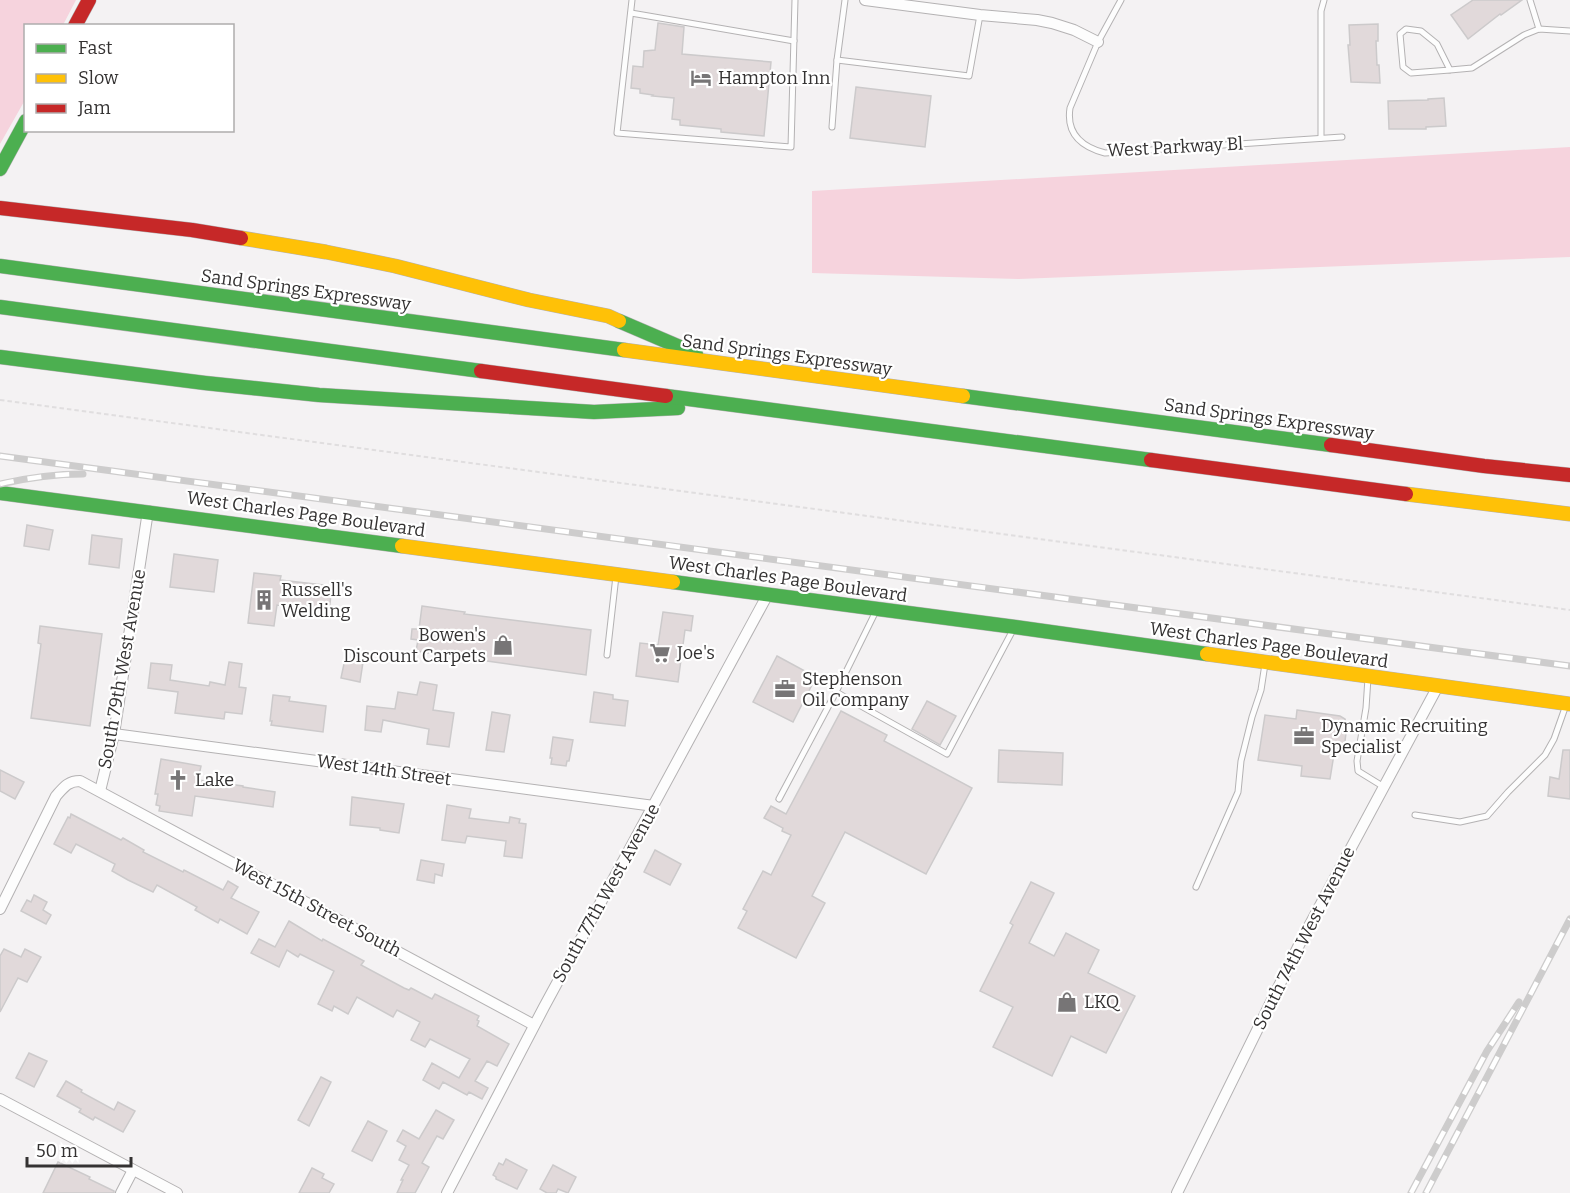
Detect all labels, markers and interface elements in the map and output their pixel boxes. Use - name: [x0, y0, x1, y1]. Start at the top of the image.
- legend: [24, 24, 234, 132]
- text: Fast: [78, 37, 113, 59]
- hotel icon: Hampton Inn: [689, 66, 713, 90]
- text: Slow: [78, 67, 119, 89]
- place label: Hampton Inn: [718, 67, 831, 89]
- text: Jam: [77, 97, 111, 119]
- street label: West Parkway Bl: [1106, 132, 1244, 162]
- street label: Sand Springs Expressway: [200, 264, 413, 316]
- street label: Sand Springs Expressway: [681, 329, 894, 381]
- street label: Sand Springs Expressway: [1163, 393, 1376, 445]
- street label: West Charles Page Boulevard: [185, 486, 427, 542]
- street label: West Charles Page Boulevard: [667, 551, 909, 607]
- street label: South 79th West Avenue: [94, 567, 150, 771]
- place label: Russell's Welding: [281, 579, 353, 622]
- building icon: Russell's Welding: [252, 588, 276, 612]
- street label: West Charles Page Boulevard: [1148, 617, 1390, 673]
- place label: Bowen's Discount Carpets: [343, 624, 486, 667]
- shop icon: Bowen's Discount Carpets: [491, 633, 515, 657]
- supermarket icon: Joe's: [648, 641, 672, 665]
- place label: Joe's: [676, 642, 715, 664]
- place label: Stephenson Oil Company: [802, 668, 909, 711]
- office icon: Stephenson Oil Company: [773, 677, 797, 701]
- place label: Dynamic Recruiting Specialist: [1321, 715, 1488, 758]
- office icon: Dynamic Recruiting Specialist: [1292, 724, 1316, 748]
- street label: West 14th Street: [315, 750, 453, 790]
- church icon: Lake: [166, 768, 190, 792]
- place label: Lake: [195, 769, 234, 791]
- street label: South 77th West Avenue: [548, 800, 664, 986]
- street label: South 74th West Avenue: [1248, 843, 1360, 1033]
- street label: West 15th Street South: [229, 854, 405, 962]
- shop icon: LKQ: [1055, 990, 1079, 1014]
- place label: LKQ: [1084, 991, 1121, 1013]
- scale bar: [27, 1130, 130, 1168]
- text: 50 m: [36, 1140, 78, 1162]

